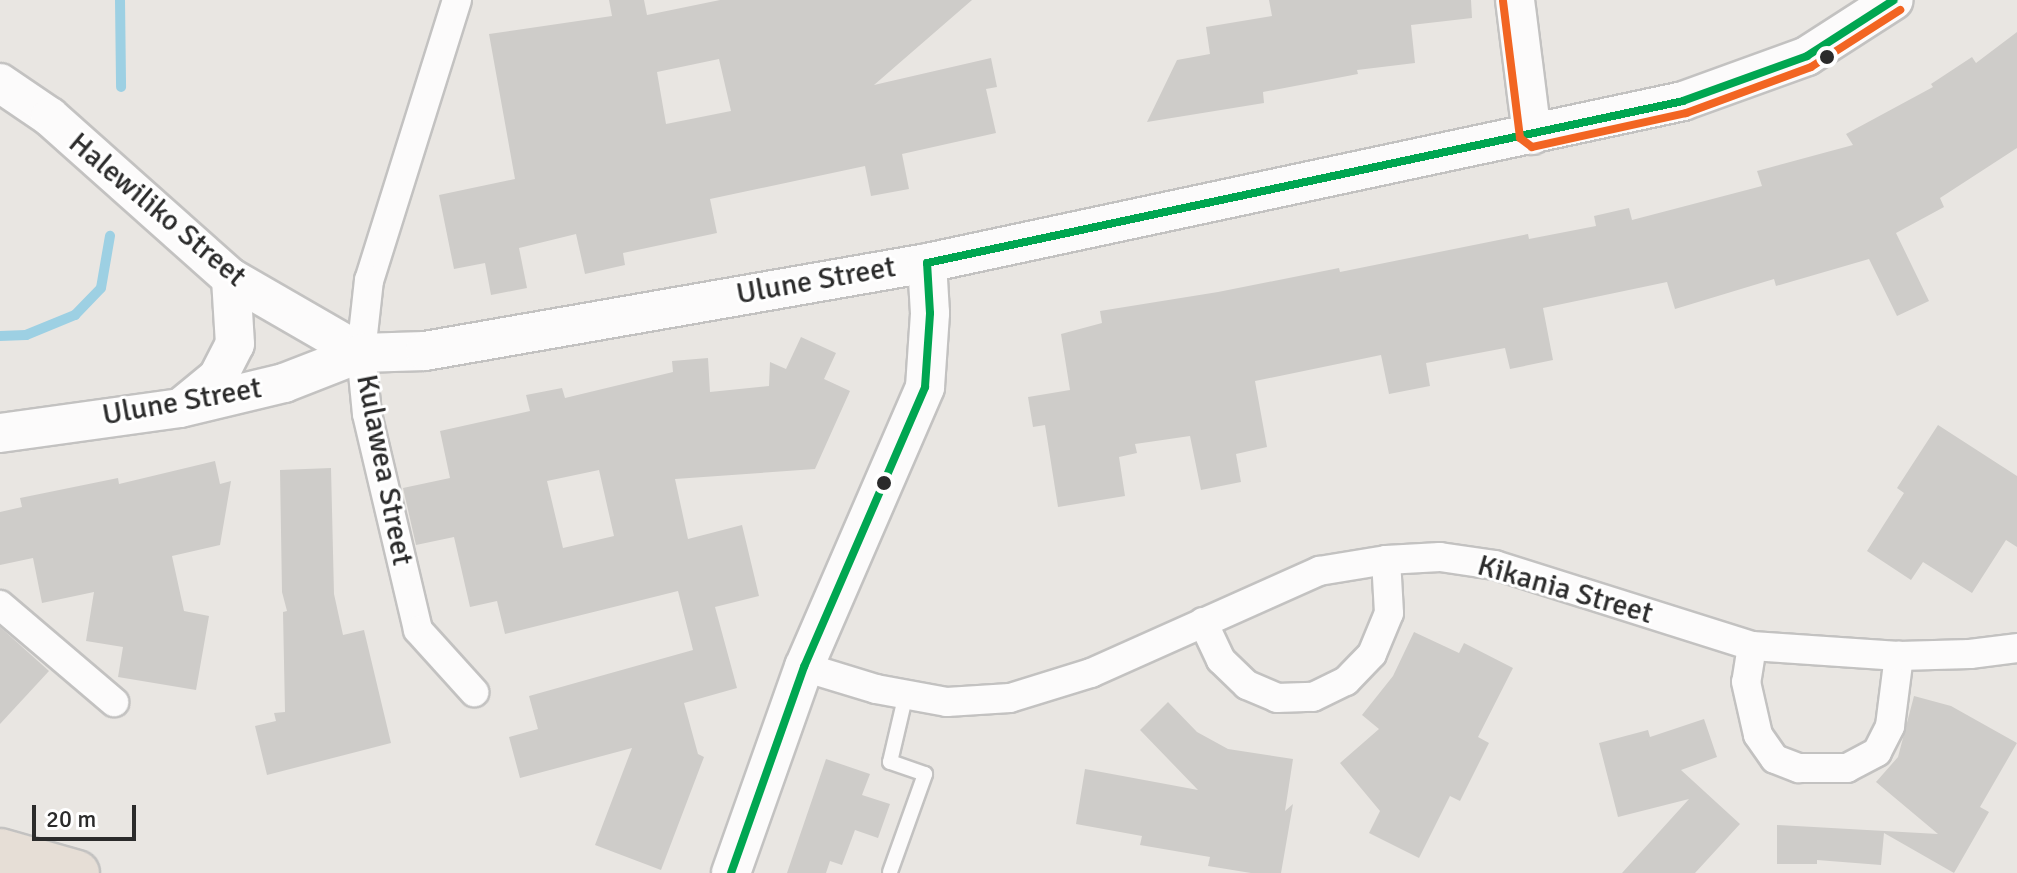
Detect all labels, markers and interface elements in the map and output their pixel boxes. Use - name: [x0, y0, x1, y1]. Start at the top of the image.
- unlabelled marker: [1819, 49, 1835, 65]
- street label: Halewiliko Street: [61, 125, 253, 295]
- street label: Ulune Street: [734, 249, 898, 313]
- street label: Ulune Street: [100, 370, 264, 434]
- street label: Kulawea Street: [348, 371, 420, 569]
- unlabelled marker: [876, 475, 892, 491]
- street label: Kikania Street: [1473, 548, 1657, 632]
- scale bar: [36, 789, 140, 839]
- text: 20 m: [46, 804, 96, 834]

